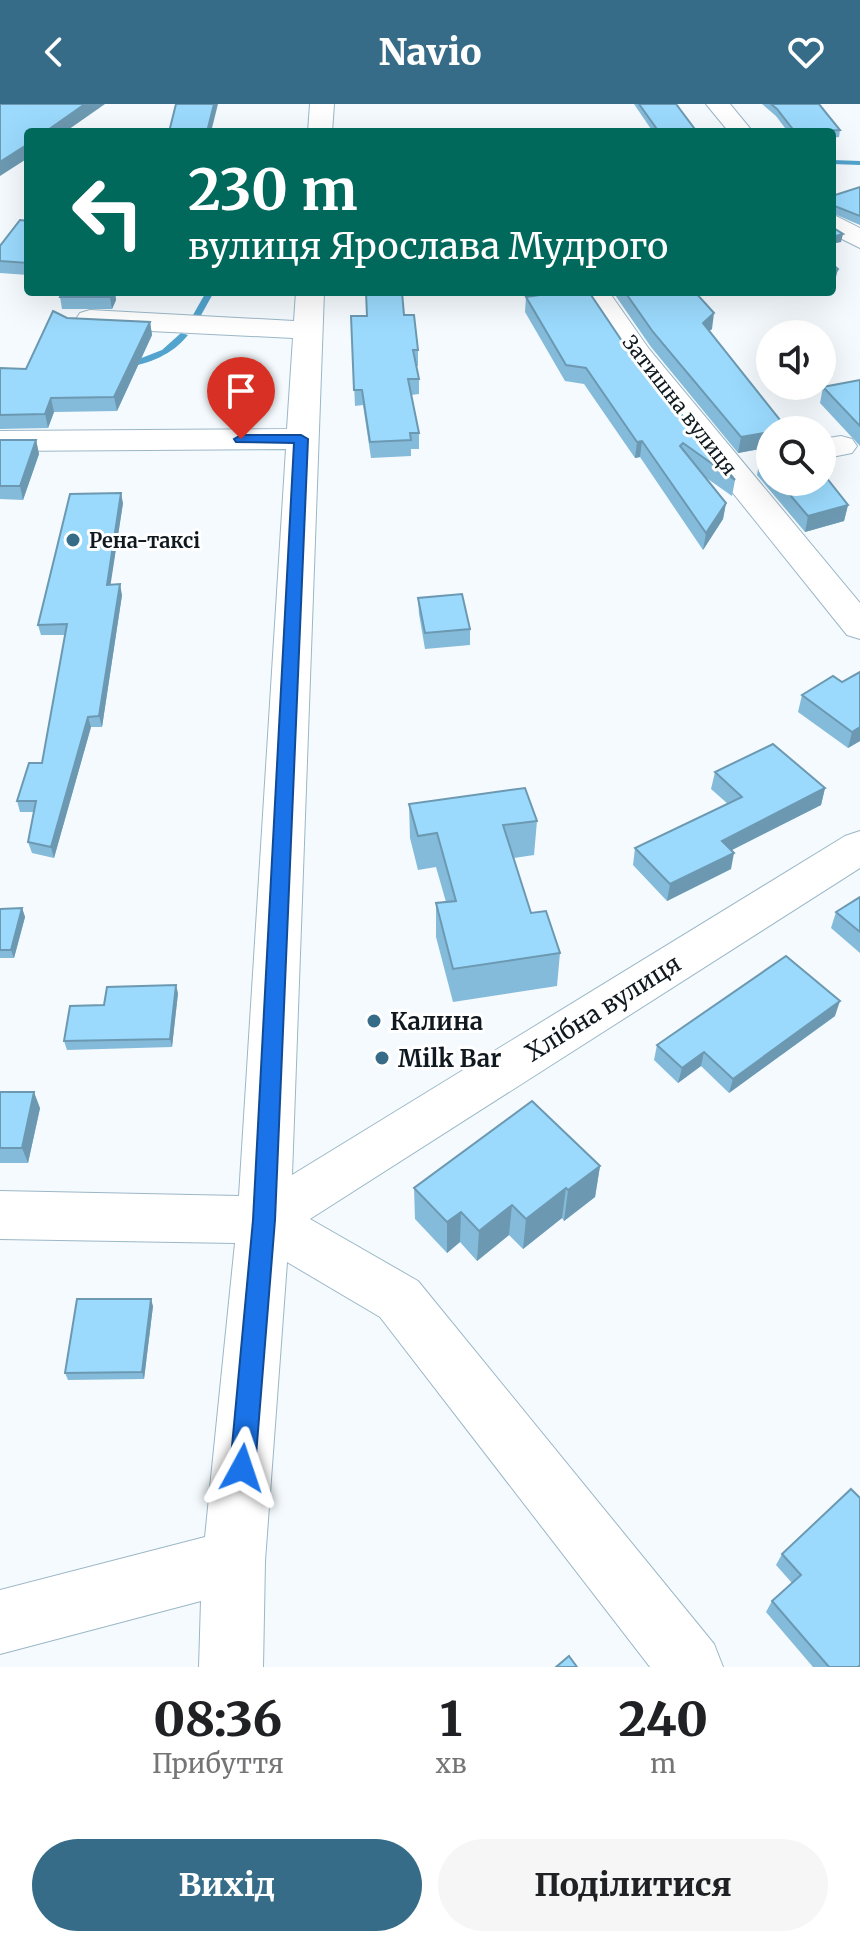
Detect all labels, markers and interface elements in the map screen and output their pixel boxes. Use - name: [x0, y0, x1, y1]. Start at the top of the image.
- icon: back: [32, 30, 76, 74]
- text: Navio: [378, 30, 482, 75]
- icon: heart: [784, 30, 828, 74]
- text: 230 m: [188, 155, 358, 225]
- icon: left: [56, 160, 160, 264]
- text: вулиця Ярослава Мудрого: [188, 224, 668, 269]
- map controls: [756, 320, 836, 496]
- button: sound: [756, 320, 836, 400]
- street label: Затишна вулиця: [618, 330, 742, 480]
- pin: [207, 357, 275, 439]
- icon: arrive: [219, 369, 263, 413]
- button: search: [756, 416, 836, 496]
- place label: Рена-таксі: [89, 528, 200, 553]
- marker: Рена-таксі: [64, 531, 82, 549]
- street label: Хлібна вулиця: [520, 948, 686, 1068]
- place label: Калина: [390, 1006, 483, 1037]
- marker: Калина: [365, 1012, 383, 1030]
- place label: Milk Bar: [398, 1043, 501, 1074]
- marker: Milk Bar: [373, 1049, 391, 1067]
- position arrow: [200, 1426, 284, 1510]
- text: 08:36: [153, 1689, 282, 1749]
- text: 1: [440, 1689, 462, 1749]
- text: 240: [618, 1689, 708, 1749]
- text: Прибуття: [152, 1747, 284, 1780]
- text: хв: [436, 1747, 466, 1780]
- text: m: [650, 1747, 676, 1780]
- button: Вихід: [32, 1839, 422, 1931]
- button: Поділитися: [438, 1839, 828, 1931]

